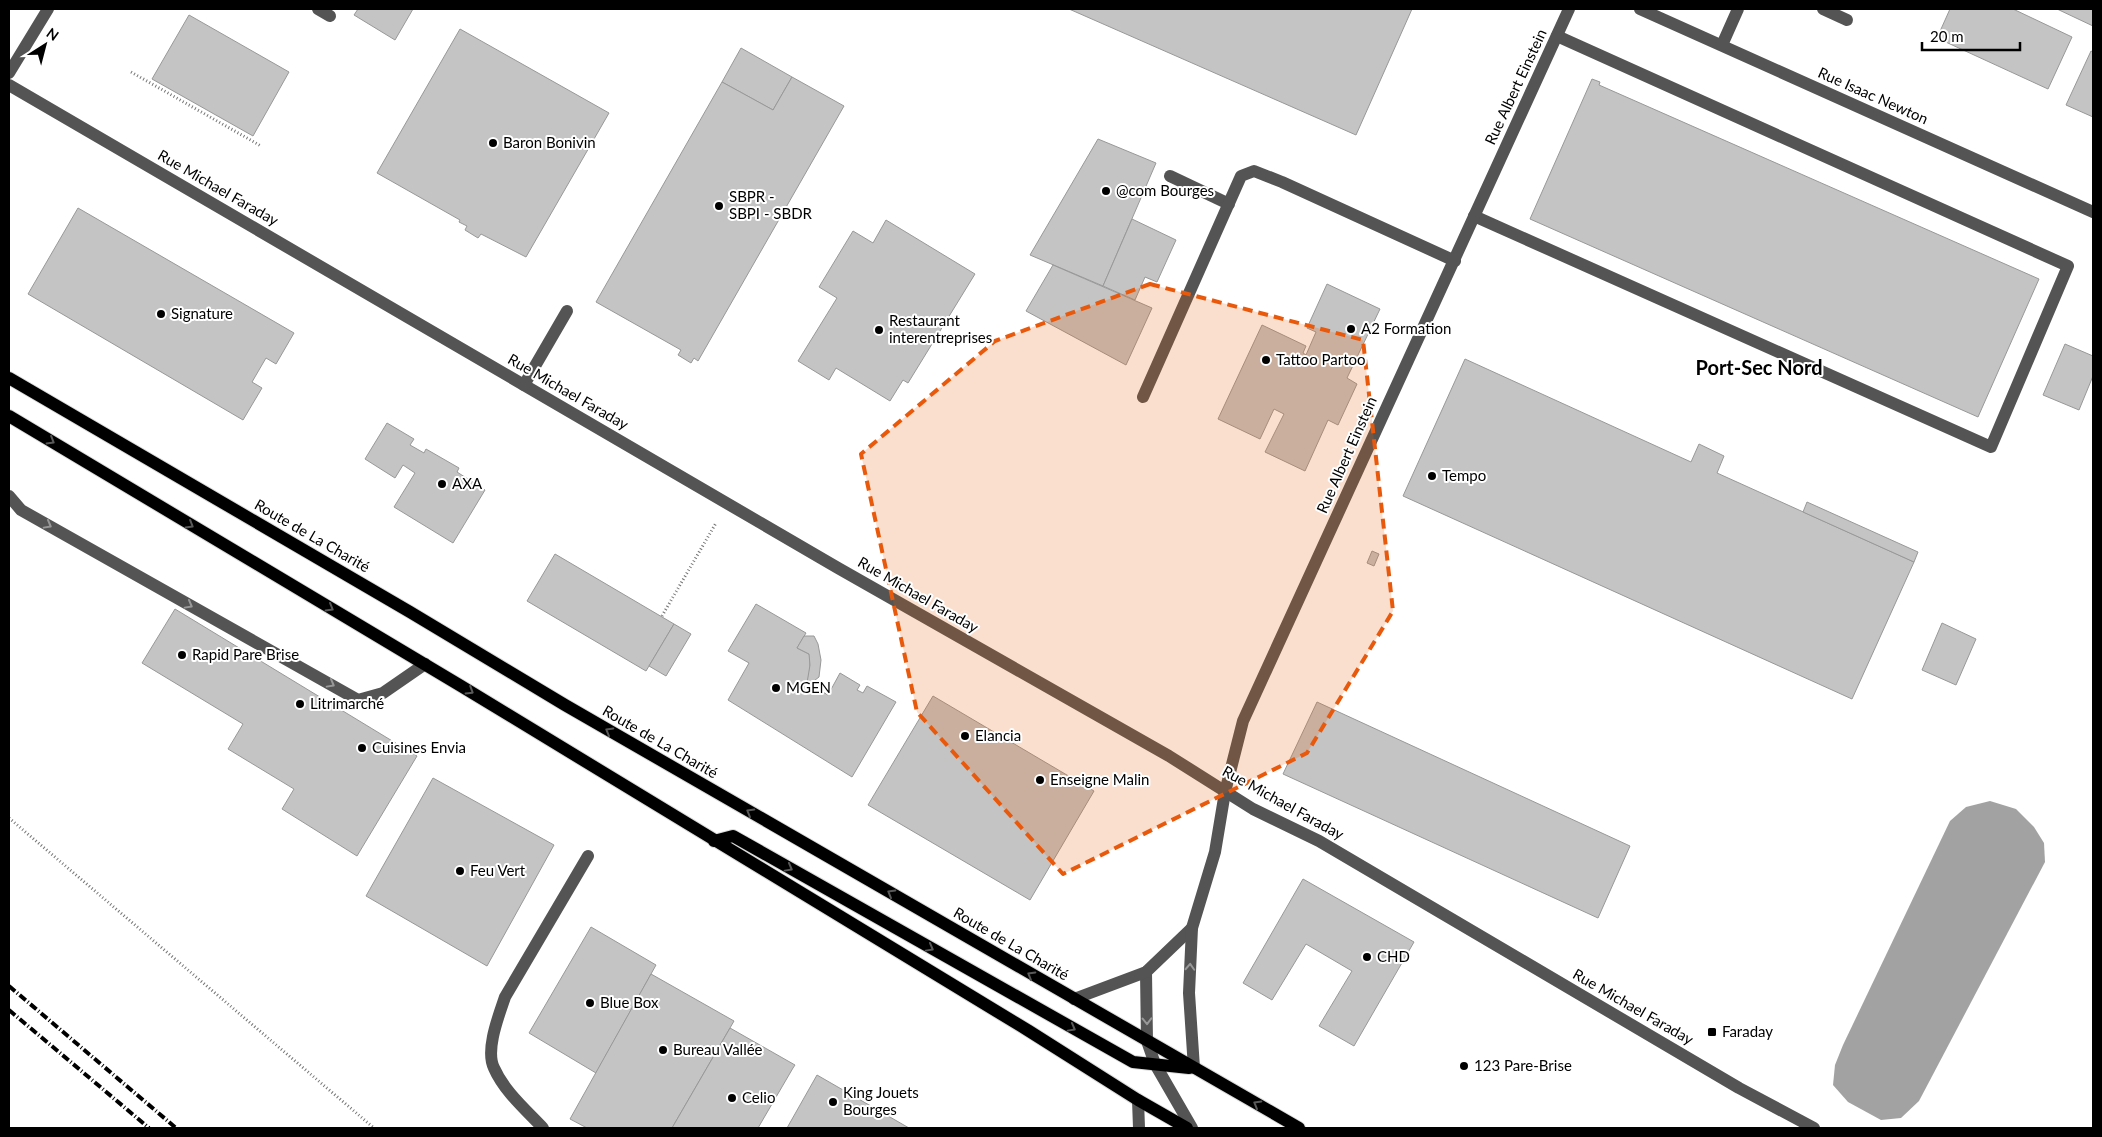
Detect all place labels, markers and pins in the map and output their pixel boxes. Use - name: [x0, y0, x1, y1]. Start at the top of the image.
- place label: Baron Bonivin: [503, 133, 596, 151]
- marker: Baron Bonivin: [487, 137, 499, 149]
- place label: @com Bourges: [1116, 181, 1214, 199]
- marker: @com Bourges: [1100, 185, 1112, 197]
- place label: SBPR - SBPI - SBDR: [729, 187, 813, 222]
- marker: SBPR - SBPI - SBDR: [713, 200, 725, 212]
- place label: Signature: [171, 304, 233, 322]
- marker: Signature: [155, 308, 167, 320]
- place label: Restaurant interentreprises: [889, 311, 992, 346]
- place label: A2 Formation: [1361, 319, 1451, 337]
- marker: A2 Formation: [1345, 323, 1357, 335]
- marker: Restaurant interentreprises: [873, 324, 885, 336]
- place label: Tattoo Partoo: [1276, 350, 1366, 368]
- marker: Tattoo Partoo: [1260, 354, 1272, 366]
- place label: Tempo: [1442, 466, 1486, 484]
- marker: Tempo: [1426, 470, 1438, 482]
- place label: AXA: [452, 474, 483, 492]
- marker: AXA: [436, 478, 448, 490]
- place label: Rapid Pare Brise: [192, 645, 299, 663]
- marker: Rapid Pare Brise: [176, 649, 188, 661]
- place label: MGEN: [786, 678, 831, 696]
- marker: MGEN: [770, 682, 782, 694]
- place label: Litrimarché: [310, 694, 384, 712]
- marker: Litrimarché: [294, 698, 306, 710]
- place label: Elancia: [975, 726, 1021, 744]
- marker: Elancia: [959, 730, 971, 742]
- place label: Cuisines Envia: [372, 738, 466, 756]
- marker: Cuisines Envia: [356, 742, 368, 754]
- place label: Enseigne Malin: [1050, 770, 1149, 788]
- marker: Enseigne Malin: [1034, 774, 1046, 786]
- place label: Feu Vert: [470, 861, 526, 879]
- marker: Feu Vert: [454, 865, 466, 877]
- place label: CHD: [1377, 947, 1410, 965]
- marker: CHD: [1361, 951, 1373, 963]
- place label: Blue Box: [600, 993, 659, 1011]
- marker: Blue Box: [584, 997, 596, 1009]
- place label: Faraday: [1722, 1022, 1773, 1040]
- marker: Faraday: [1706, 1026, 1718, 1038]
- place label: Bureau Vallée: [673, 1040, 763, 1058]
- marker: Bureau Vallée: [657, 1044, 669, 1056]
- place label: 123 Pare-Brise: [1474, 1056, 1572, 1074]
- marker: 123 Pare-Brise: [1458, 1060, 1470, 1072]
- place label: King Jouets Bourges: [843, 1083, 919, 1118]
- place label: Celio: [742, 1088, 775, 1106]
- marker: Celio: [726, 1092, 738, 1104]
- marker: King Jouets Bourges: [827, 1096, 839, 1108]

